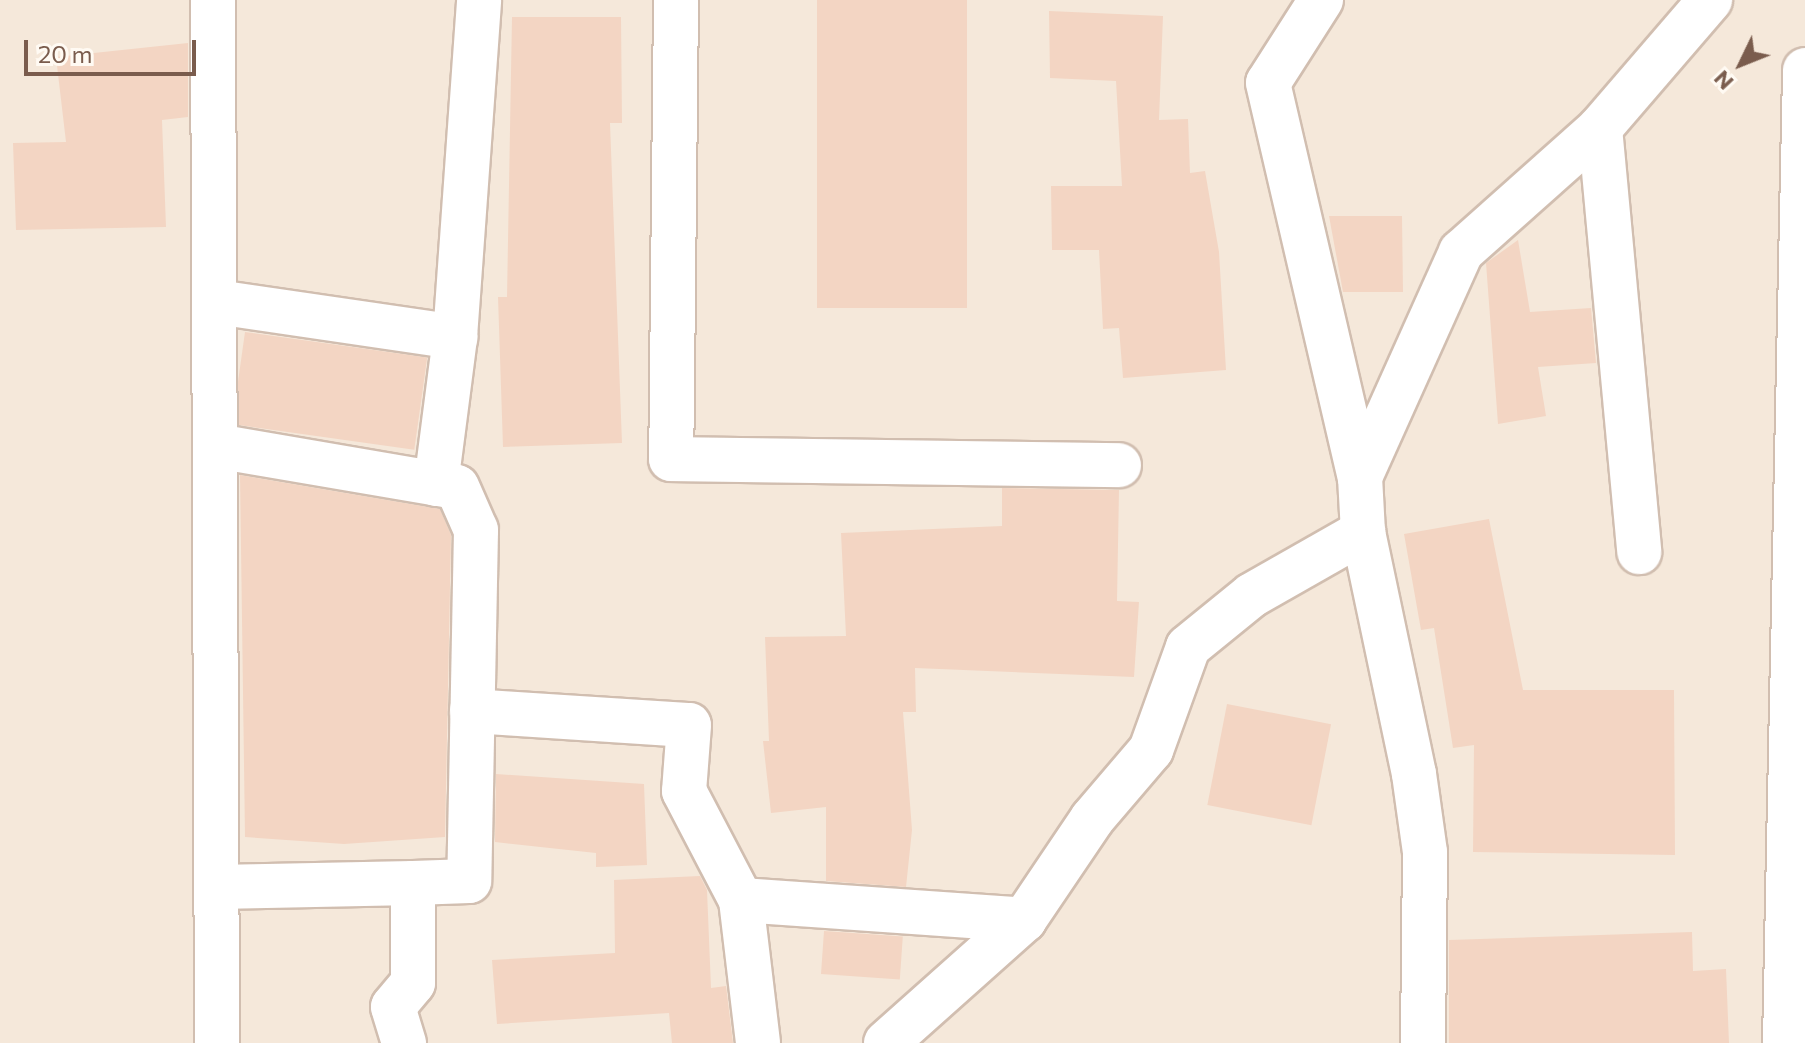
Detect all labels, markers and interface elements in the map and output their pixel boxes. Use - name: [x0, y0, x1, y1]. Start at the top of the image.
- scale bar: [28, 24, 200, 74]
- north arrow: [1701, 24, 1781, 104]
- text: 20 m: [38, 39, 92, 68]
- text: N: [1708, 65, 1739, 96]

